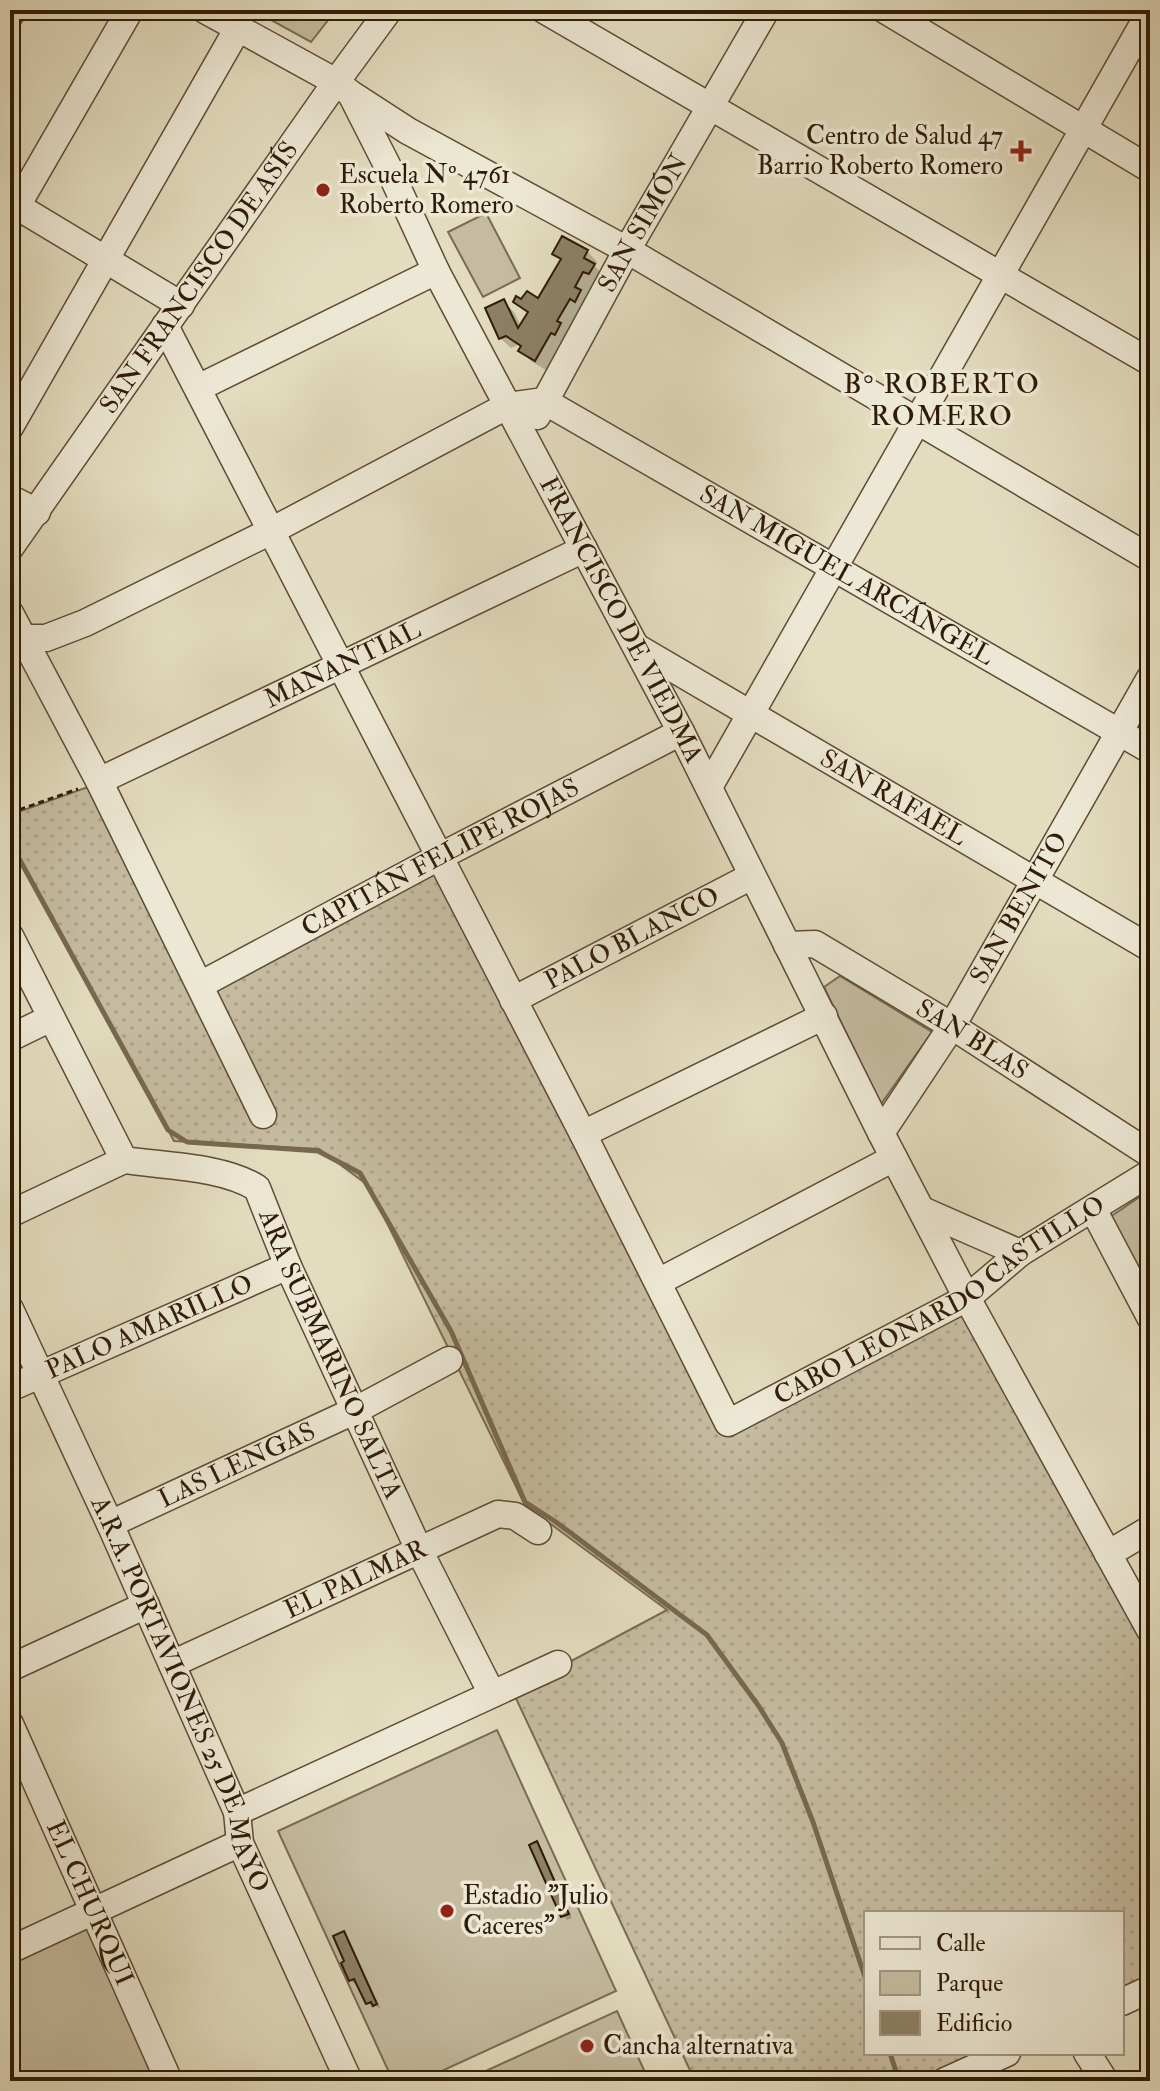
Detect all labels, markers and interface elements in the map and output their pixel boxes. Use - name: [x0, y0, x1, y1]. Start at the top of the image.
- place label: Centro de Salud 47 Barrio Roberto Romero: [757, 120, 1003, 182]
- street label: SAN FRANCISCO DE ASÍS: [93, 135, 305, 420]
- marker: Centro de Salud 47 Barrio Roberto Romero: [1010, 140, 1032, 162]
- street label: SAN SIMÓN: [591, 148, 695, 298]
- place label: Escuela Nº 4761 Roberto Romero: [339, 159, 513, 221]
- marker: Escuela Nº 4761 Roberto Romero: [314, 181, 332, 199]
- district label: B° ROBERTO ROMERO: [843, 367, 1041, 434]
- street label: FRANCISCO DE VIEDMA: [532, 471, 710, 769]
- street label: SAN MIGUEL ARCÁNGEL: [694, 478, 1000, 673]
- street label: MANANTIAL: [259, 613, 426, 716]
- street label: SAN RAFAEL: [814, 742, 973, 853]
- street label: CAPITÁN FELIPE ROJAS: [296, 771, 585, 944]
- street label: SAN BENITO: [963, 826, 1075, 990]
- street label: PALO BLANCO: [539, 880, 725, 997]
- street label: SAN BLAS: [910, 992, 1034, 1087]
- street label: CABO LEONARDO CASTILLO: [768, 1189, 1111, 1412]
- street label: ARA SUBMARINO SALTA: [251, 1204, 409, 1505]
- street label: PALO AMARILLO: [41, 1268, 258, 1386]
- street label: LAS LENGAS: [154, 1415, 321, 1515]
- street label: A.R.A. PORTAVIONES 25 DE MAYO: [83, 1490, 276, 1897]
- street label: EL PALMAR: [279, 1532, 433, 1626]
- street label: EL CHURQUI: [39, 1816, 140, 1991]
- place label: Estadio "Julio Caceres": [463, 1880, 608, 1942]
- marker: Estadio "Julio Caceres": [438, 1902, 456, 1920]
- legend: [864, 1911, 1124, 2055]
- text: Calle: [936, 1928, 986, 1959]
- text: Parque: [936, 1968, 1003, 1999]
- text: Edificio: [936, 2008, 1012, 2039]
- place label: Cancha alternativa: [603, 2030, 794, 2062]
- marker: Cancha alternativa: [578, 2037, 596, 2055]

